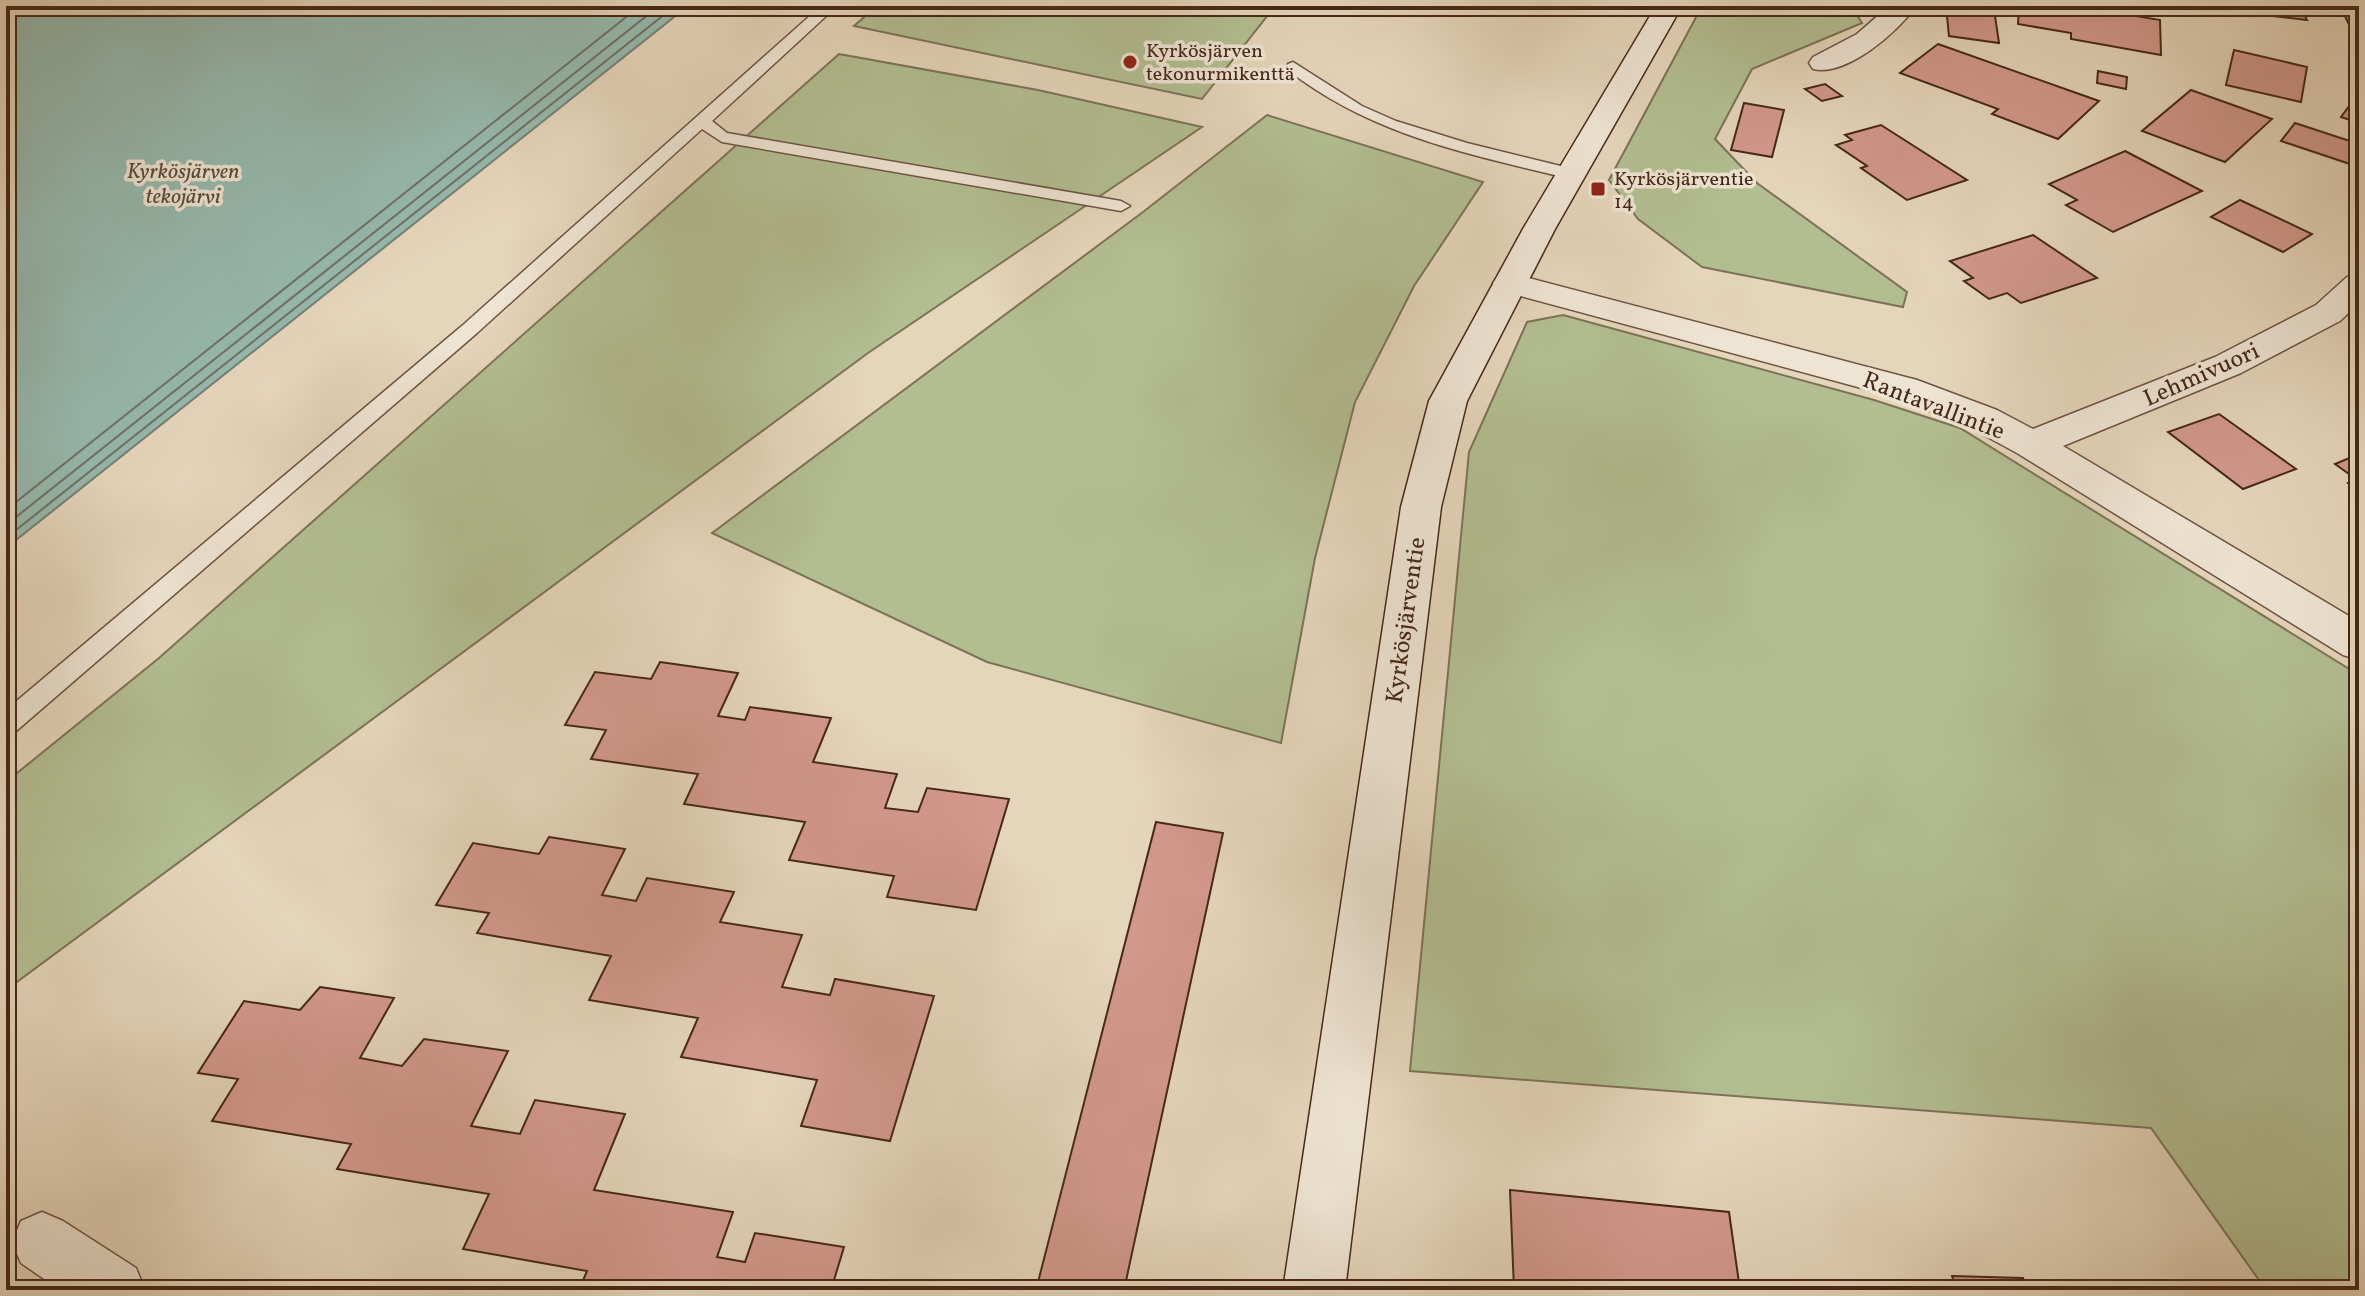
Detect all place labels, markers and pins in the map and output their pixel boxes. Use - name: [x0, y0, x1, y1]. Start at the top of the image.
- place label: Kyrkösjärven tekonurmikenttä: [1146, 38, 1295, 89]
- marker: Kyrkösjärven tekonurmikenttä: [1121, 53, 1139, 71]
- place label: Kyrkösjärventie 14: [1614, 166, 1753, 217]
- marker: Kyrkösjärventie 14: [1589, 180, 1607, 198]

